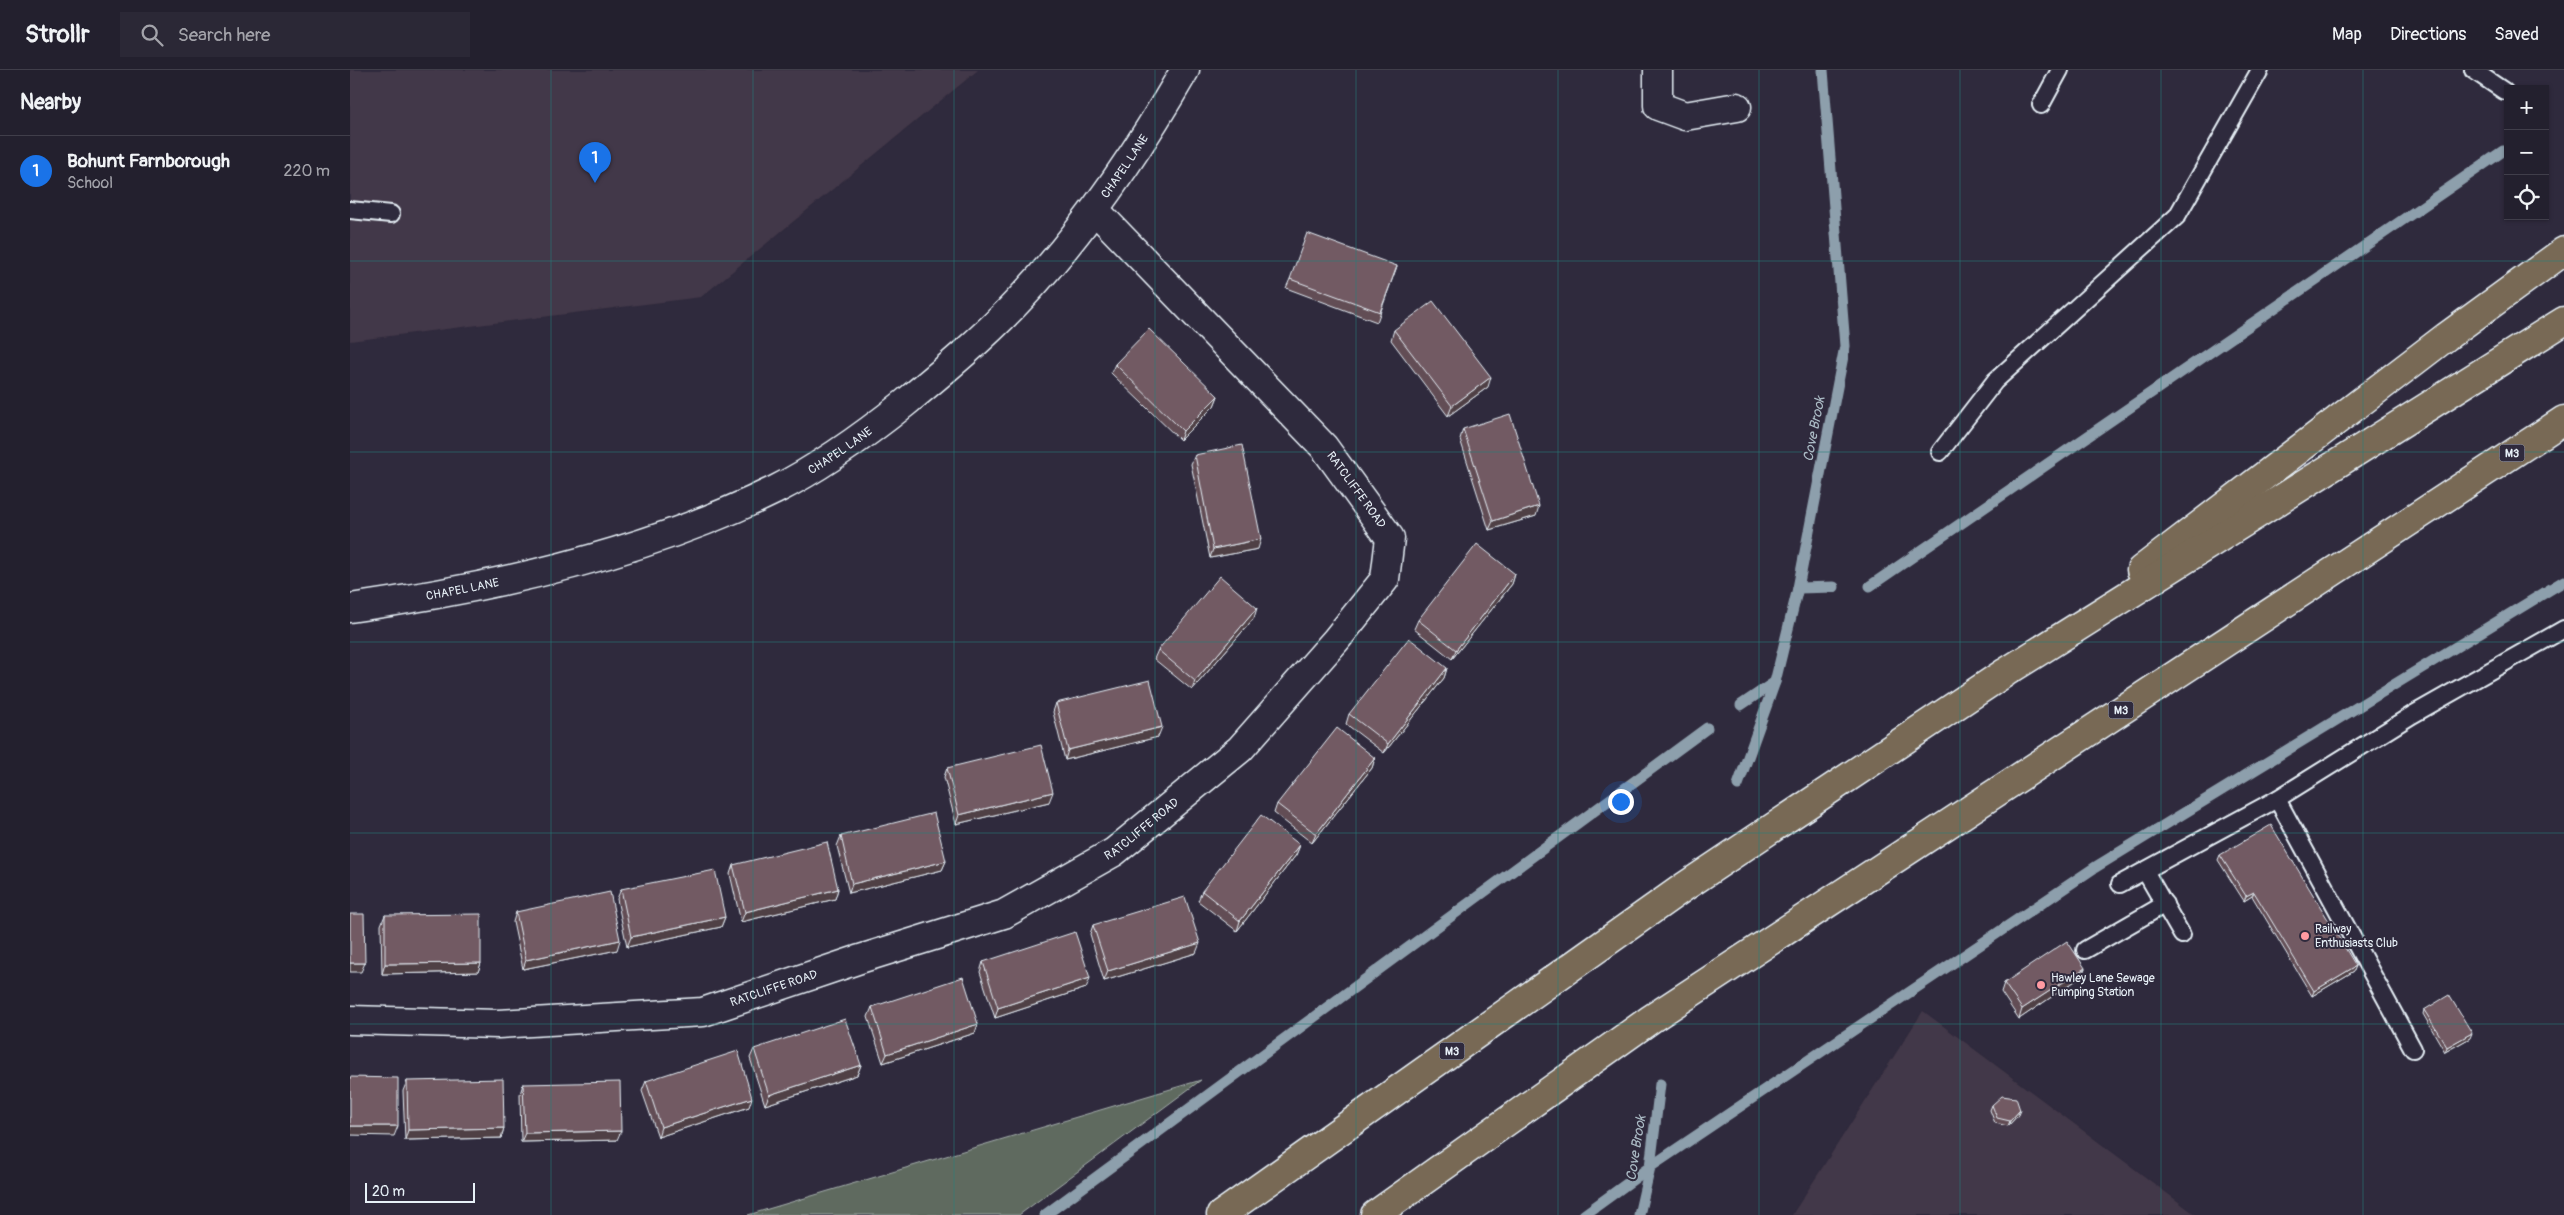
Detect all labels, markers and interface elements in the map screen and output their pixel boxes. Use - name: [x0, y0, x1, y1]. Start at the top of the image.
- search box: [120, 12, 470, 57]
- text: Strollr: [25, 20, 90, 49]
- icon: search: [138, 21, 166, 49]
- text: Search here: [178, 23, 270, 47]
- text: Map: [2332, 23, 2362, 46]
- text: Directions: [2390, 23, 2466, 46]
- text: Saved: [2494, 23, 2539, 46]
- map controls: [2504, 85, 2549, 220]
- button: +: [2504, 85, 2549, 130]
- text: Nearby: [20, 89, 81, 116]
- button: −: [2504, 130, 2549, 175]
- street label: CHAPEL LANE: [1098, 131, 1152, 201]
- pin: 1: [579, 142, 611, 183]
- text: Bohunt Farnborough: [67, 149, 230, 173]
- text: 1: [33, 161, 39, 181]
- text: 220 m: [284, 161, 330, 181]
- text: School: [67, 173, 113, 193]
- button: locate: [2504, 175, 2549, 220]
- water label: Cove Brook: [1799, 394, 1829, 463]
- street label: CHAPEL LANE: [805, 424, 875, 478]
- road number: M3: [2500, 444, 2524, 462]
- street label: RATCLIFFE ROAD: [1323, 449, 1389, 532]
- street label: CHAPEL LANE: [425, 575, 500, 604]
- road number: M3: [2108, 702, 2134, 718]
- your location: [1608, 789, 1634, 815]
- street label: RATCLIFFE ROAD: [1102, 794, 1182, 863]
- place label: Railway Enthusiasts Club: [2315, 922, 2398, 951]
- marker: Railway Enthusiasts Club: [2299, 930, 2311, 942]
- street label: RATCLIFFE ROAD: [728, 966, 820, 1010]
- place label: Hawley Lane Sewage Pumping Station: [2051, 971, 2155, 1000]
- marker: Hawley Lane Sewage Pumping Station: [2035, 979, 2047, 991]
- road number: M3: [1440, 1042, 1464, 1059]
- water label: Cove Brook: [1622, 1113, 1650, 1182]
- scale bar: [365, 1180, 475, 1203]
- text: 20 m: [372, 1183, 405, 1200]

